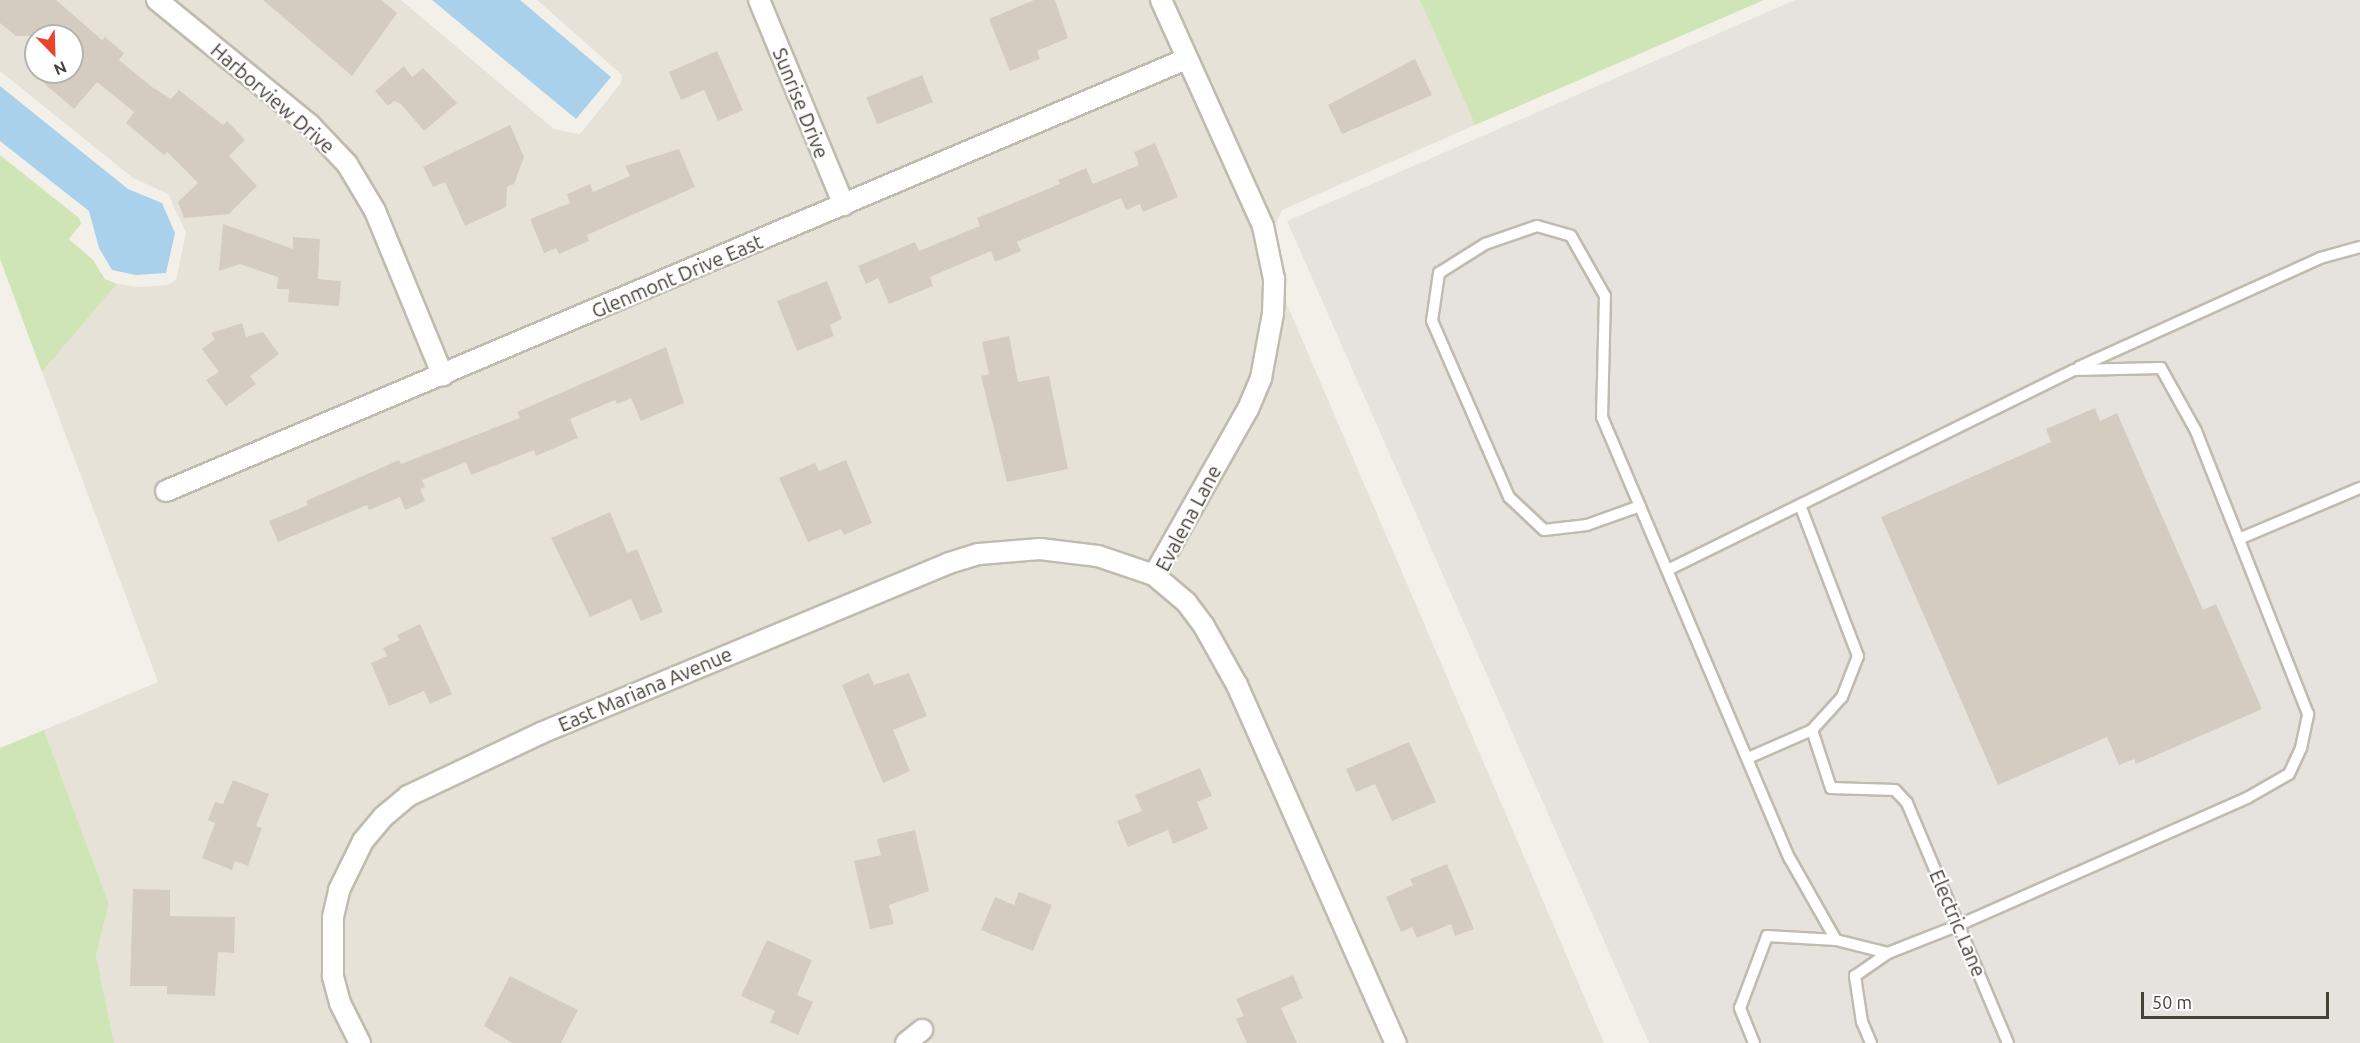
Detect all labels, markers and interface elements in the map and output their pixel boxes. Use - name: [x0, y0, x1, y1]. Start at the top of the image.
- north arrow: [24, 24, 84, 84]
- street label: Harborview Drive: [206, 38, 340, 158]
- street label: Sunrise Drive: [768, 44, 834, 162]
- text: N: [51, 58, 69, 79]
- street label: Glenmont Drive East: [588, 229, 766, 323]
- street label: Evalena Lane: [1150, 461, 1226, 575]
- street label: East Mariana Avenue: [554, 641, 736, 737]
- street label: Electric Lane: [1925, 866, 1991, 980]
- scale bar: [2144, 980, 2332, 1018]
- text: 50 m: [2152, 992, 2192, 1012]

